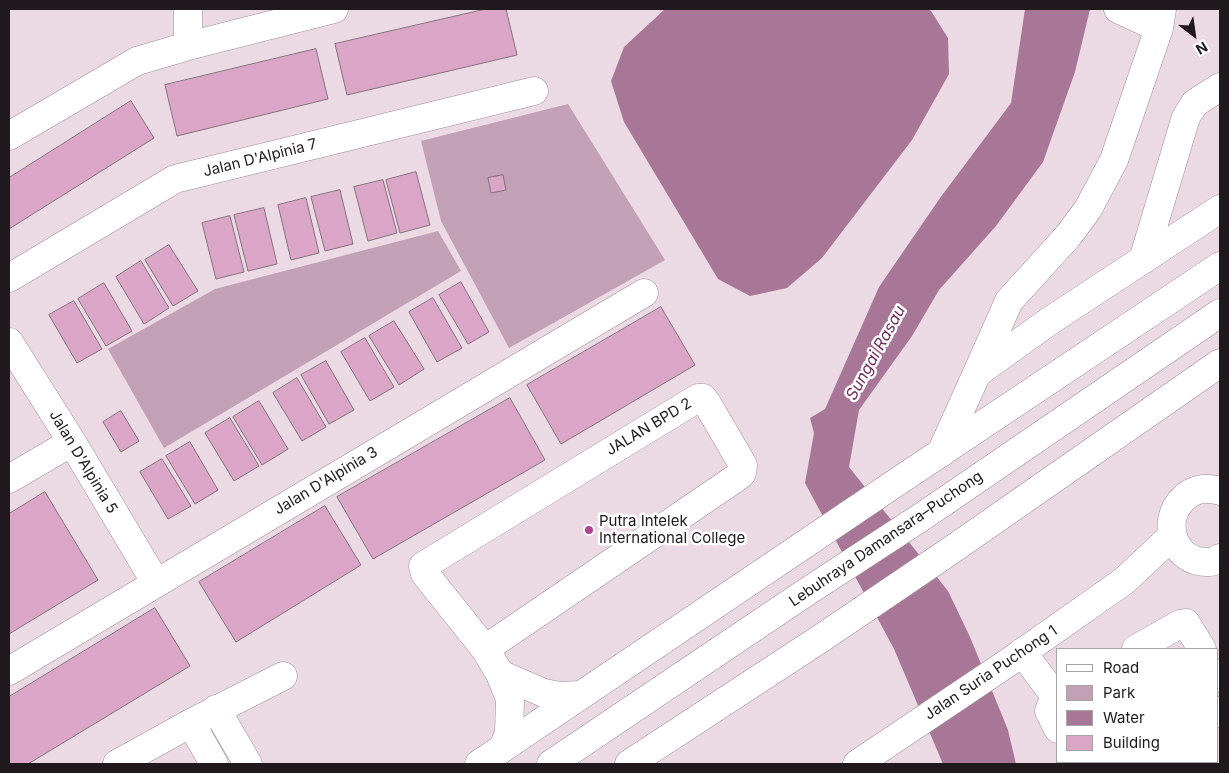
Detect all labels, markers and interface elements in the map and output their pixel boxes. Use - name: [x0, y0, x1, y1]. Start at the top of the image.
- north arrow: [1169, 10, 1219, 60]
- text: N: [1193, 38, 1211, 58]
- street label: Jalan D'Alpinia 7: [201, 135, 319, 181]
- water label: Sungai Rasau: [842, 303, 910, 403]
- street label: JALAN BPD 2: [603, 394, 695, 460]
- street label: Jalan D'Alpinia 5: [45, 407, 121, 517]
- street label: Jalan D'Alpinia 3: [271, 443, 381, 519]
- street label: Lebuhraya Damansara–Puchong: [786, 467, 986, 611]
- place label: Putra Intelek International College: [599, 512, 745, 547]
- marker: Putra Intelek International College: [583, 524, 595, 536]
- street label: Jalan Suria Puchong 1: [921, 622, 1061, 724]
- legend: [1056, 648, 1219, 763]
- text: Road: [1103, 658, 1139, 677]
- text: Park: [1103, 683, 1135, 702]
- text: Water: [1103, 708, 1145, 727]
- text: Building: [1103, 733, 1160, 752]

